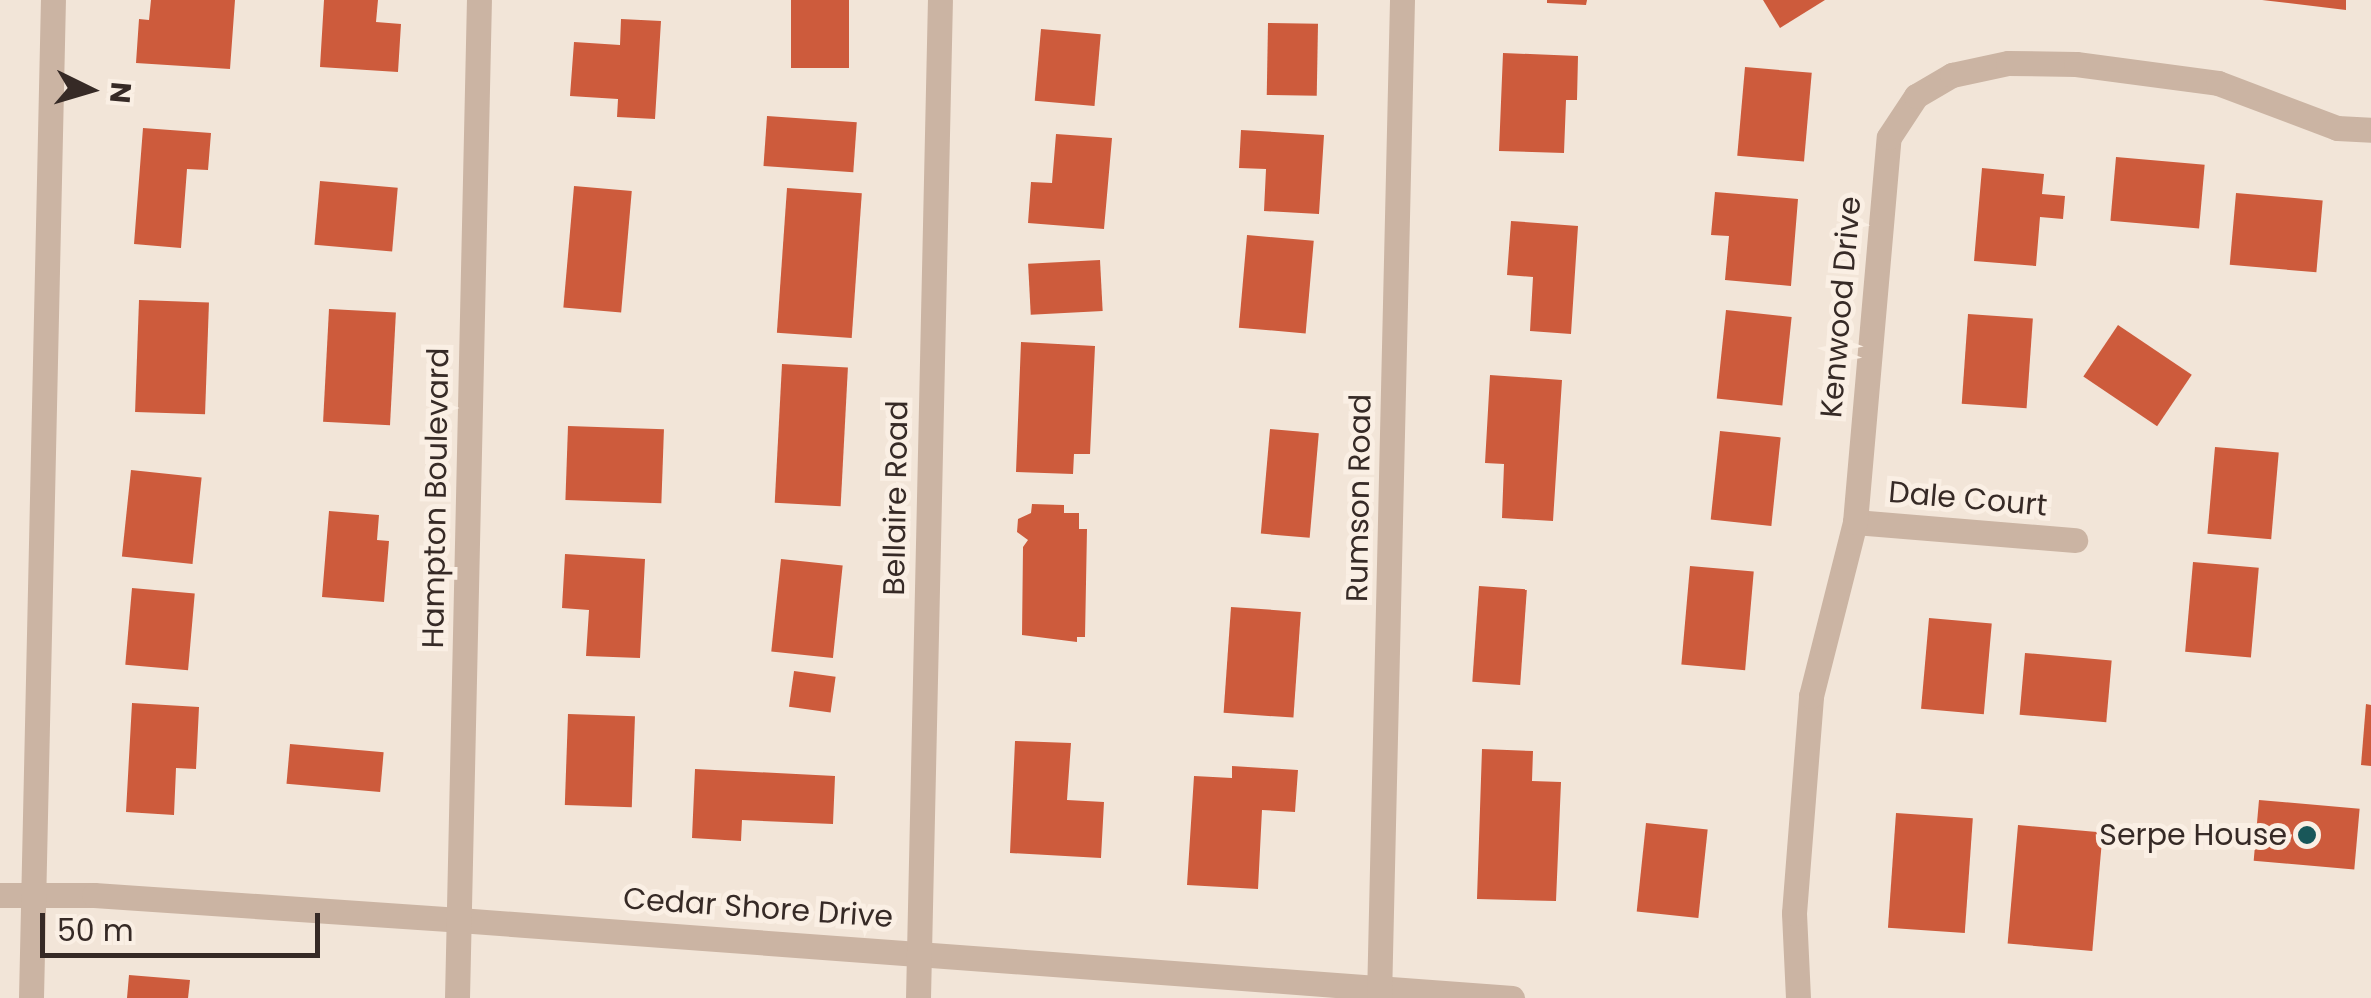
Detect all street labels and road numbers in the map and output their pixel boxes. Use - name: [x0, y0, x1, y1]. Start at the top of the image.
- street label: Kenwood Drive: [1813, 195, 1869, 419]
- street label: Hampton Boulevard: [415, 347, 457, 649]
- street label: Rumson Road: [1339, 393, 1379, 603]
- street label: Bellaire Road: [876, 400, 916, 596]
- street label: Dale Court: [1887, 474, 2049, 524]
- street label: Cedar Shore Drive: [622, 881, 894, 935]

